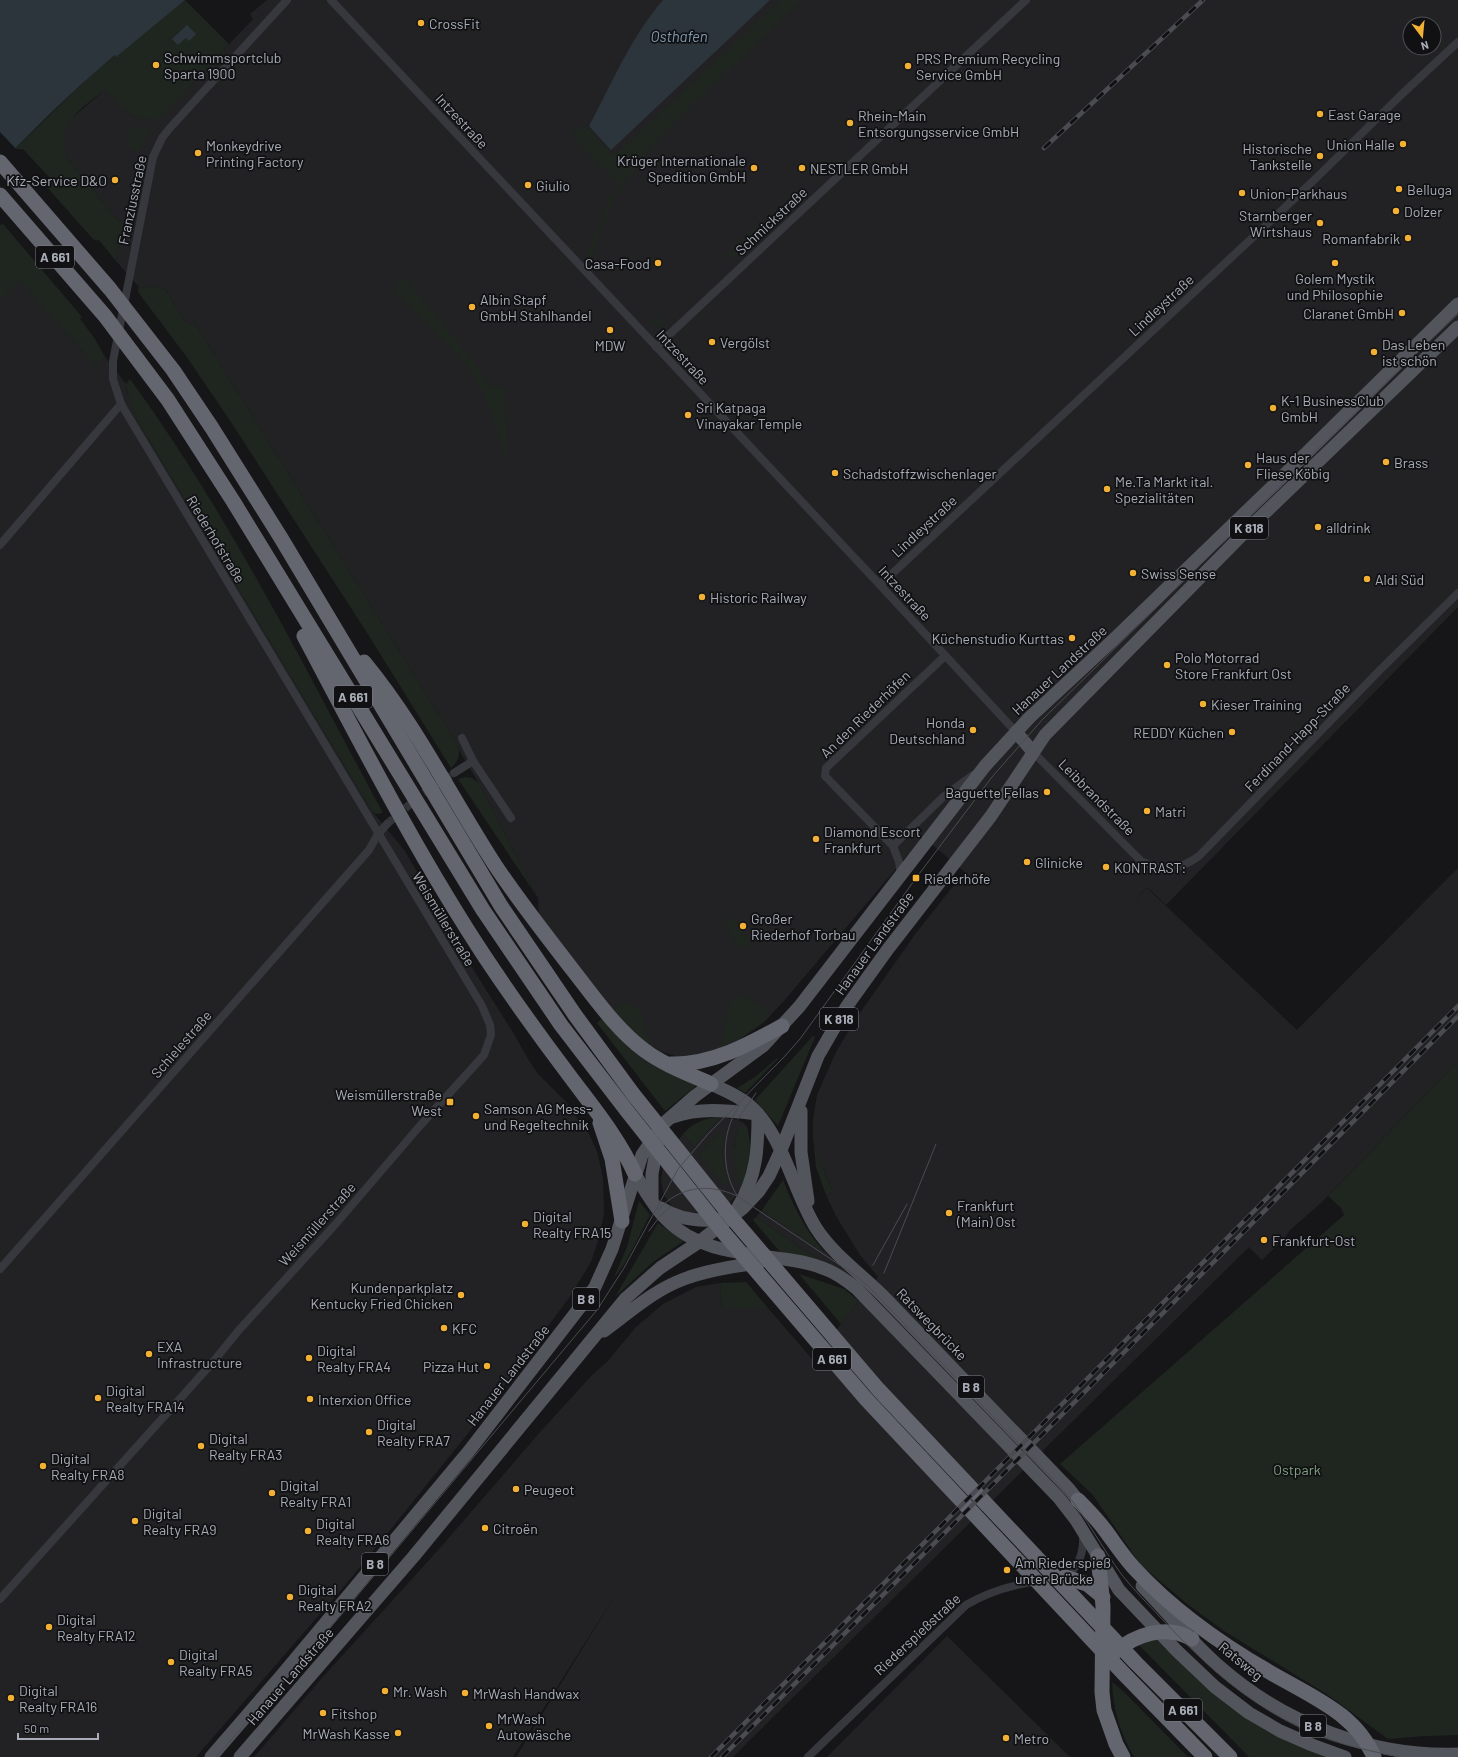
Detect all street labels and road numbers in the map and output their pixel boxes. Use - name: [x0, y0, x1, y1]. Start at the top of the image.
- street label: Intzestraße: [432, 90, 492, 152]
- street label: Franziusstraße: [114, 154, 150, 246]
- street label: Schmickstraße: [732, 184, 810, 258]
- road number: A 661: [36, 246, 74, 268]
- street label: Lindleystraße: [1125, 271, 1197, 339]
- street label: Intzestraße: [653, 326, 713, 388]
- street label: Riederhofstraße: [183, 492, 249, 586]
- street label: Lindleystraße: [888, 492, 960, 560]
- road number: K 818: [1230, 517, 1268, 539]
- street label: Intzestraße: [875, 562, 935, 624]
- street label: Hanauer Landstraße: [1008, 622, 1110, 718]
- street label: An den Riederhöfen: [817, 667, 913, 761]
- street label: Ferdinand-Happ-Straße: [1241, 679, 1353, 795]
- road number: A 661: [334, 686, 372, 708]
- street label: Leibbrandstraße: [1055, 755, 1139, 839]
- street label: Weismüllerstraße: [409, 869, 479, 969]
- street label: Hanauer Landstraße: [831, 888, 917, 998]
- street label: Schielestraße: [147, 1007, 215, 1081]
- road number: K 818: [820, 1008, 858, 1030]
- street label: Weismüllerstraße: [275, 1179, 359, 1269]
- street label: Ratswegbrücke: [893, 1284, 971, 1364]
- road number: B 8: [573, 1288, 599, 1310]
- street label: Hanauer Landstraße: [463, 1321, 553, 1429]
- road number: A 661: [813, 1348, 851, 1370]
- road number: B 8: [958, 1376, 984, 1398]
- road number: B 8: [362, 1553, 388, 1575]
- street label: Riederspießstraße: [870, 1590, 964, 1678]
- street label: Hanauer Landstraße: [243, 1624, 337, 1728]
- street label: Ratsweg: [1215, 1638, 1267, 1684]
- road number: A 661: [1164, 1699, 1202, 1721]
- road number: B 8: [1300, 1715, 1326, 1737]

